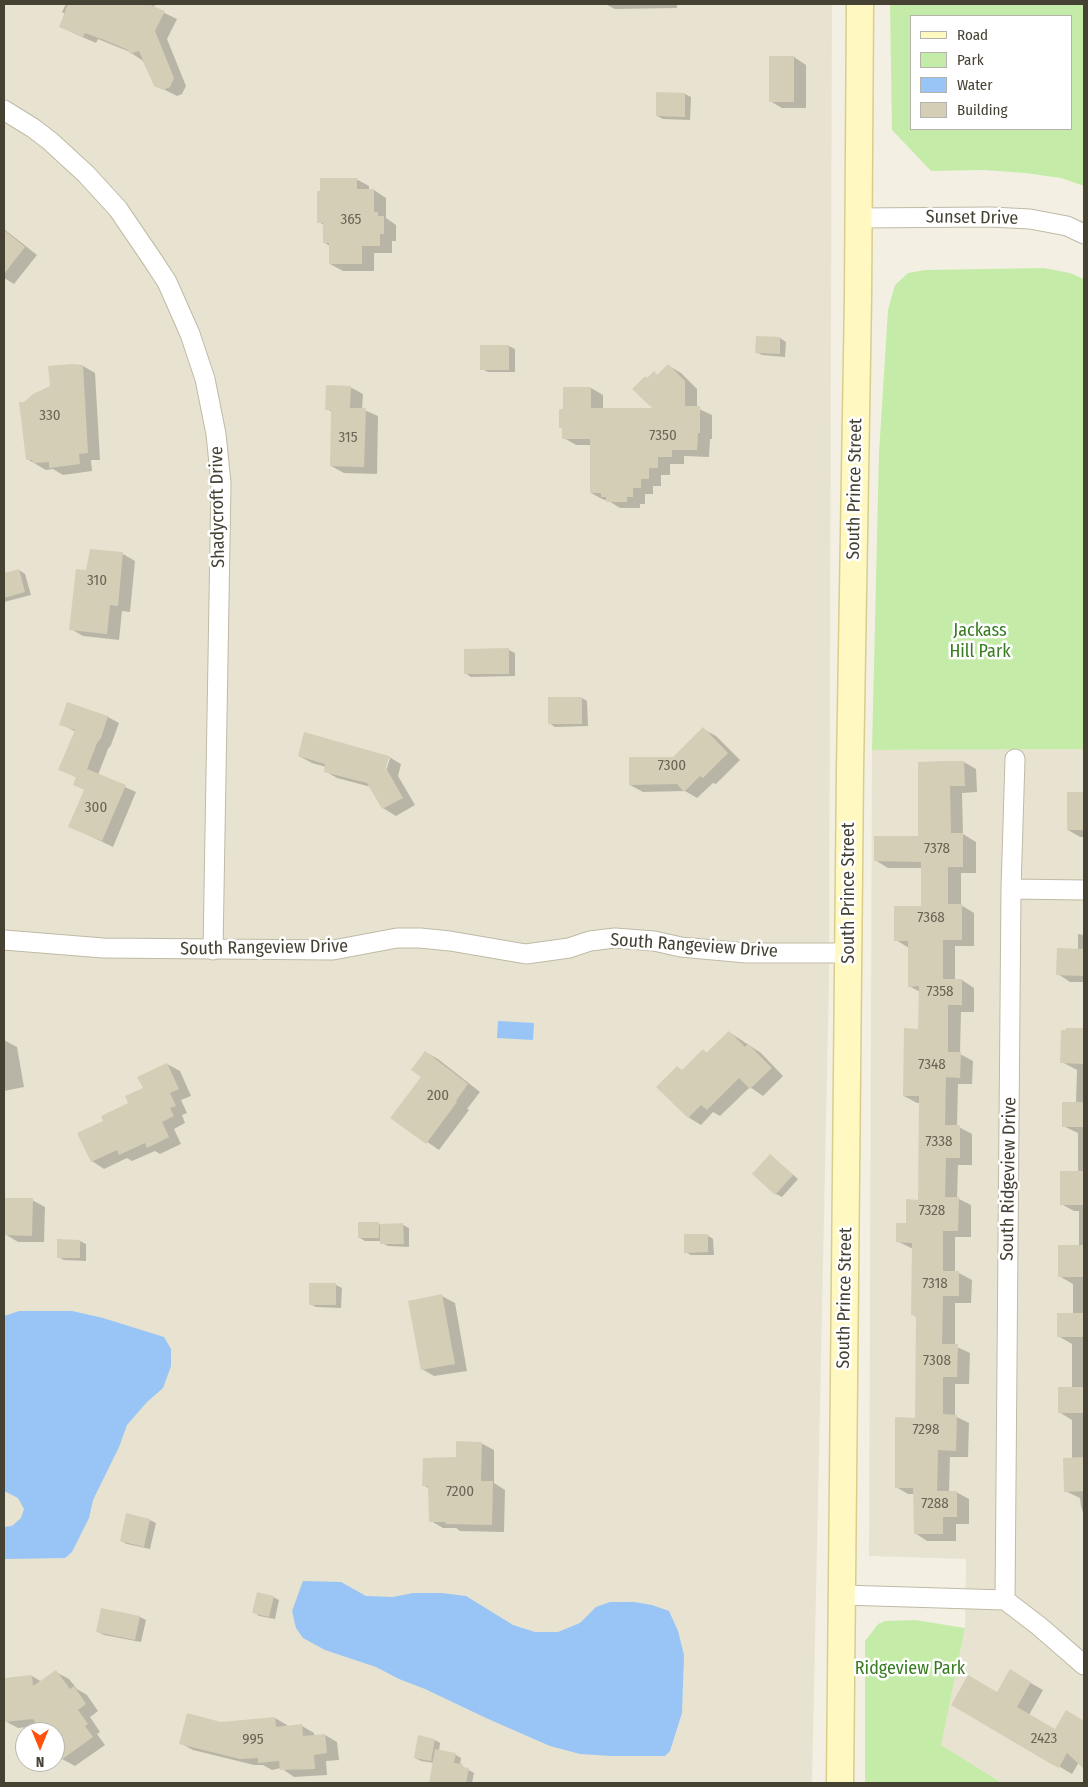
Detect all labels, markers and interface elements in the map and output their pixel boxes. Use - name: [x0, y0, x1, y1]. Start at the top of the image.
- legend: [910, 15, 1073, 130]
- text: Road: [957, 26, 988, 44]
- text: Park: [957, 51, 984, 69]
- text: Water: [957, 76, 992, 94]
- text: Building: [957, 101, 1008, 119]
- street label: Sunset Drive: [926, 206, 1018, 230]
- house number: 365: [340, 211, 362, 229]
- house number: 330: [39, 407, 61, 425]
- street label: South Prince Street: [843, 418, 867, 560]
- house number: 7350: [649, 427, 677, 445]
- house number: 315: [338, 429, 358, 447]
- street label: Shadycroft Drive: [206, 446, 230, 568]
- house number: 310: [87, 572, 107, 590]
- park label: Jackass Hill Park: [949, 620, 1011, 662]
- house number: 7300: [658, 757, 686, 775]
- house number: 300: [85, 799, 107, 817]
- street label: South Prince Street: [838, 822, 860, 964]
- house number: 7378: [924, 840, 950, 858]
- house number: 7368: [917, 909, 945, 927]
- street label: South Rangeview Drive: [609, 929, 779, 963]
- street label: South Rangeview Drive: [180, 936, 348, 960]
- house number: 7358: [926, 983, 954, 1001]
- house number: 7348: [918, 1056, 946, 1074]
- house number: 200: [427, 1087, 449, 1105]
- street label: South Ridgeview Drive: [997, 1097, 1021, 1261]
- house number: 7338: [926, 1133, 952, 1151]
- house number: 7328: [919, 1202, 945, 1220]
- street label: South Prince Street: [833, 1227, 857, 1369]
- house number: 7318: [922, 1275, 948, 1293]
- house number: 7308: [923, 1352, 951, 1370]
- house number: 7298: [912, 1421, 940, 1439]
- house number: 7200: [446, 1483, 474, 1501]
- house number: 7288: [921, 1495, 949, 1513]
- park label: Ridgeview Park: [855, 1658, 965, 1680]
- north arrow: [15, 1722, 65, 1772]
- house number: 2423: [1031, 1730, 1057, 1748]
- house number: 995: [242, 1731, 264, 1749]
- text: N: [36, 1753, 44, 1770]

